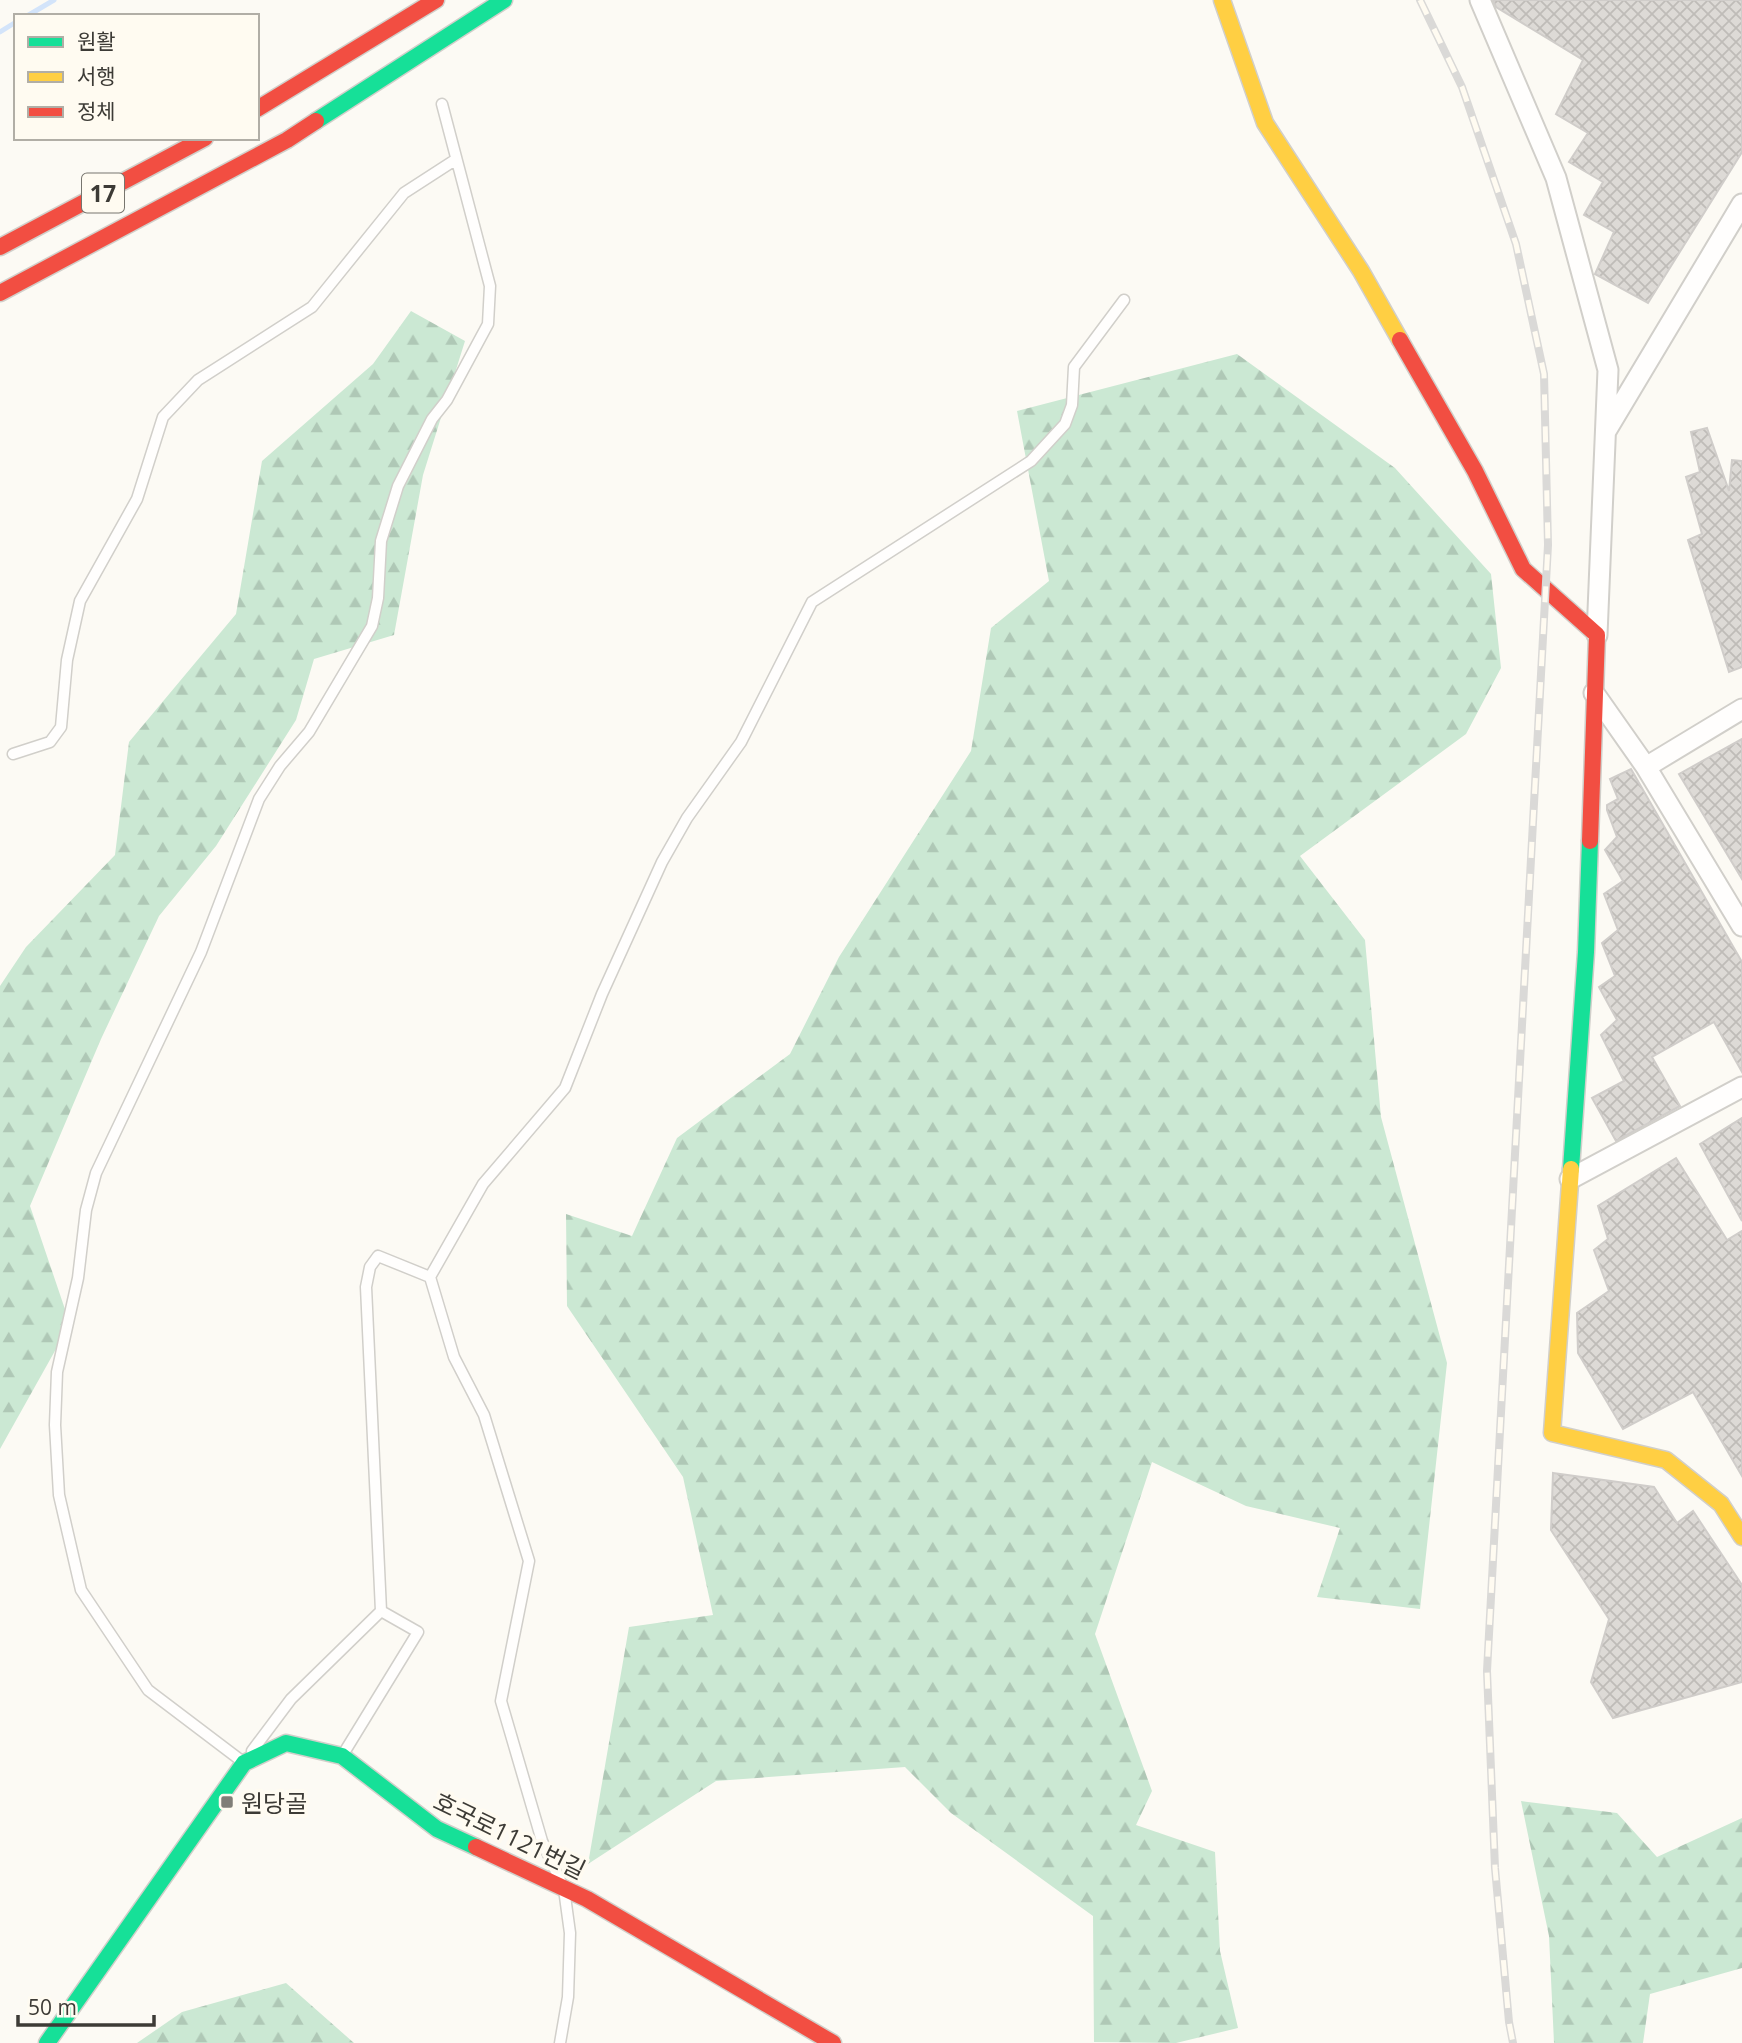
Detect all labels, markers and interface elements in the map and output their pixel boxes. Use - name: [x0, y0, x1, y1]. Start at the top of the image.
- legend: [14, 14, 259, 140]
- text: 원활: [77, 27, 116, 55]
- text: 서행: [77, 62, 116, 90]
- text: 정체: [77, 97, 116, 125]
- road number: 17: [82, 174, 124, 212]
- street label: 호국로1121번길: [428, 1784, 592, 1886]
- place label: 원당골: [241, 1786, 307, 1819]
- marker: 원당골: [219, 1794, 235, 1810]
- scale bar: [18, 1983, 154, 2027]
- text: 50 m: [28, 1993, 77, 2021]

